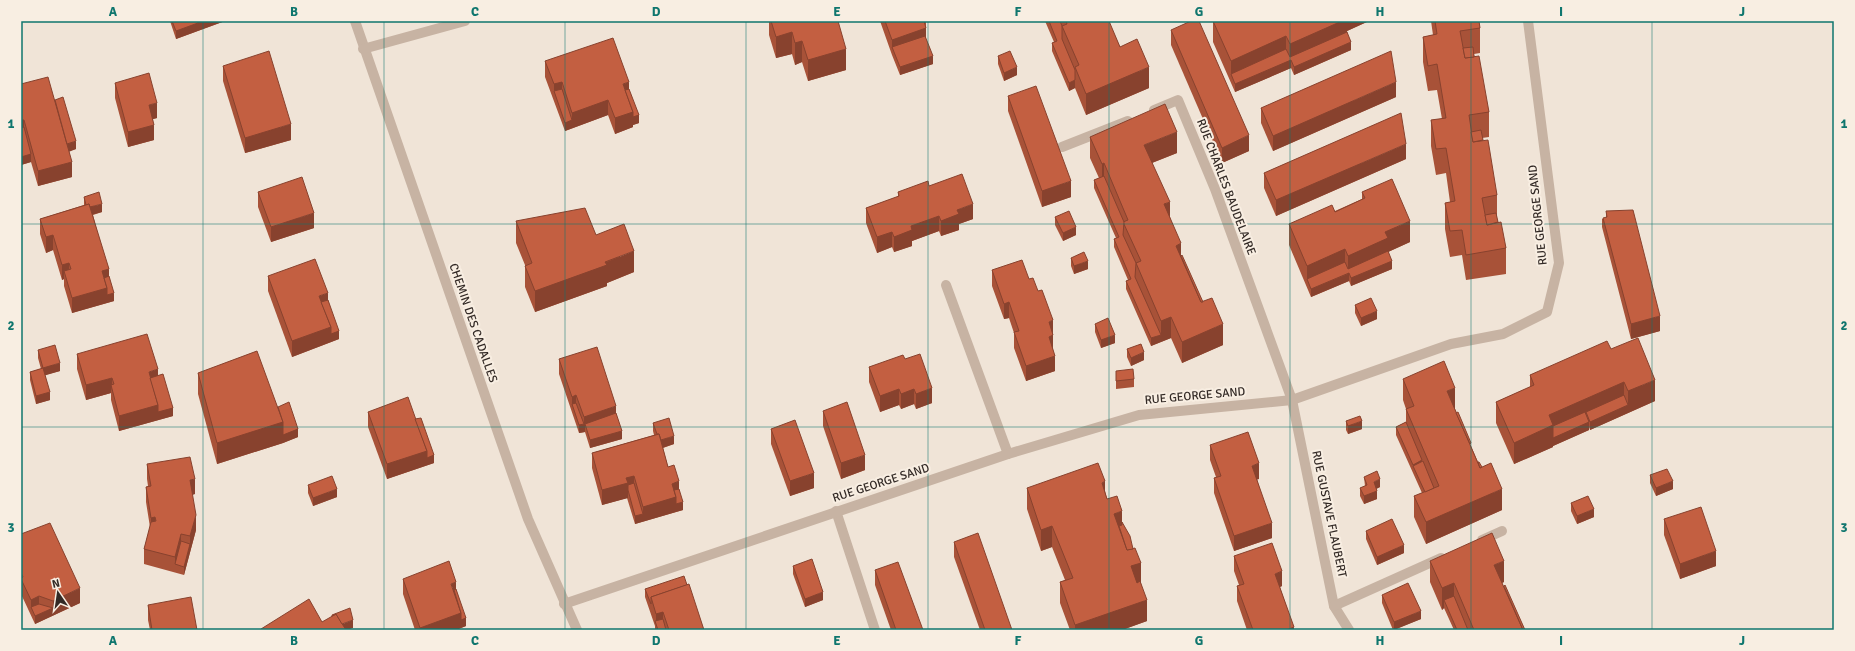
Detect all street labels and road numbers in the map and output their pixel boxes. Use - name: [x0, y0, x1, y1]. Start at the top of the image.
- street label: RUE CHARLES BAUDELAIRE: [1193, 117, 1259, 257]
- street label: RUE GEORGE SAND: [1525, 164, 1551, 266]
- street label: CHEMIN DES CADALLES: [446, 261, 501, 385]
- street label: RUE GEORGE SAND: [1144, 384, 1246, 408]
- street label: RUE GUSTAVE FLAUBERT: [1308, 449, 1350, 579]
- street label: RUE GEORGE SAND: [831, 460, 932, 506]

